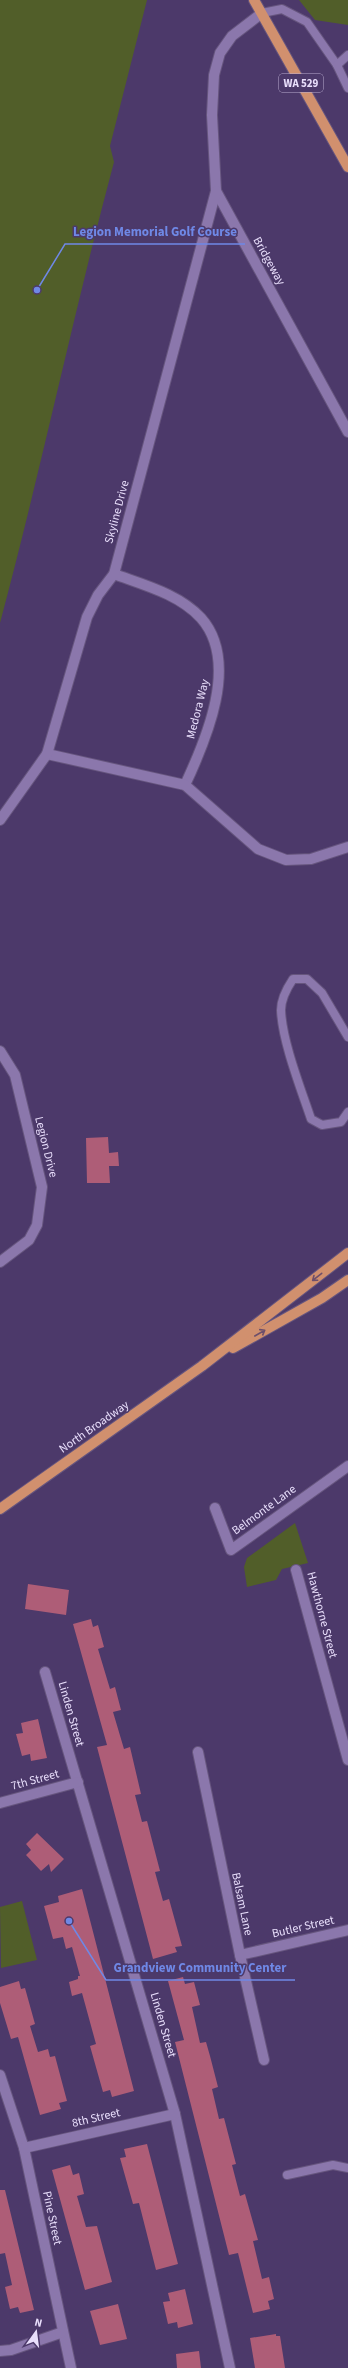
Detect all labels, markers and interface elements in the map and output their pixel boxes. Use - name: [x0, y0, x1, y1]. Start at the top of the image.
- road number: WA 529: [279, 74, 323, 92]
- callout: Legion Memorial Golf Course: [65, 219, 245, 244]
- text: Legion Memorial Golf Course: [73, 223, 237, 241]
- street label: Bridgeway: [249, 234, 289, 289]
- street label: Skyline Drive: [100, 478, 134, 546]
- street label: Medora Way: [182, 677, 214, 741]
- street label: Legion Drive: [30, 1115, 62, 1179]
- one-way arrow: [312, 1273, 323, 1281]
- one-way arrow: [254, 1329, 266, 1336]
- street label: North Broadway: [56, 1396, 133, 1457]
- street label: Belmonte Lane: [228, 1481, 300, 1539]
- street label: Hawthorne Street: [302, 1570, 342, 1660]
- street label: Linden Street: [54, 1679, 88, 1749]
- street label: 7th Street: [9, 1765, 61, 1795]
- street label: Balsam Lane: [227, 1871, 257, 1937]
- street label: Butler Street: [270, 1912, 336, 1942]
- callout: Grandview Community Center: [106, 1955, 295, 1980]
- text: Grandview Community Center: [114, 1959, 287, 1977]
- street label: Linden Street: [146, 1990, 180, 2060]
- street label: 8th Street: [70, 2104, 122, 2132]
- street label: Pine Street: [38, 2189, 66, 2247]
- north arrow: [16, 2312, 56, 2352]
- text: N: [33, 2315, 44, 2331]

